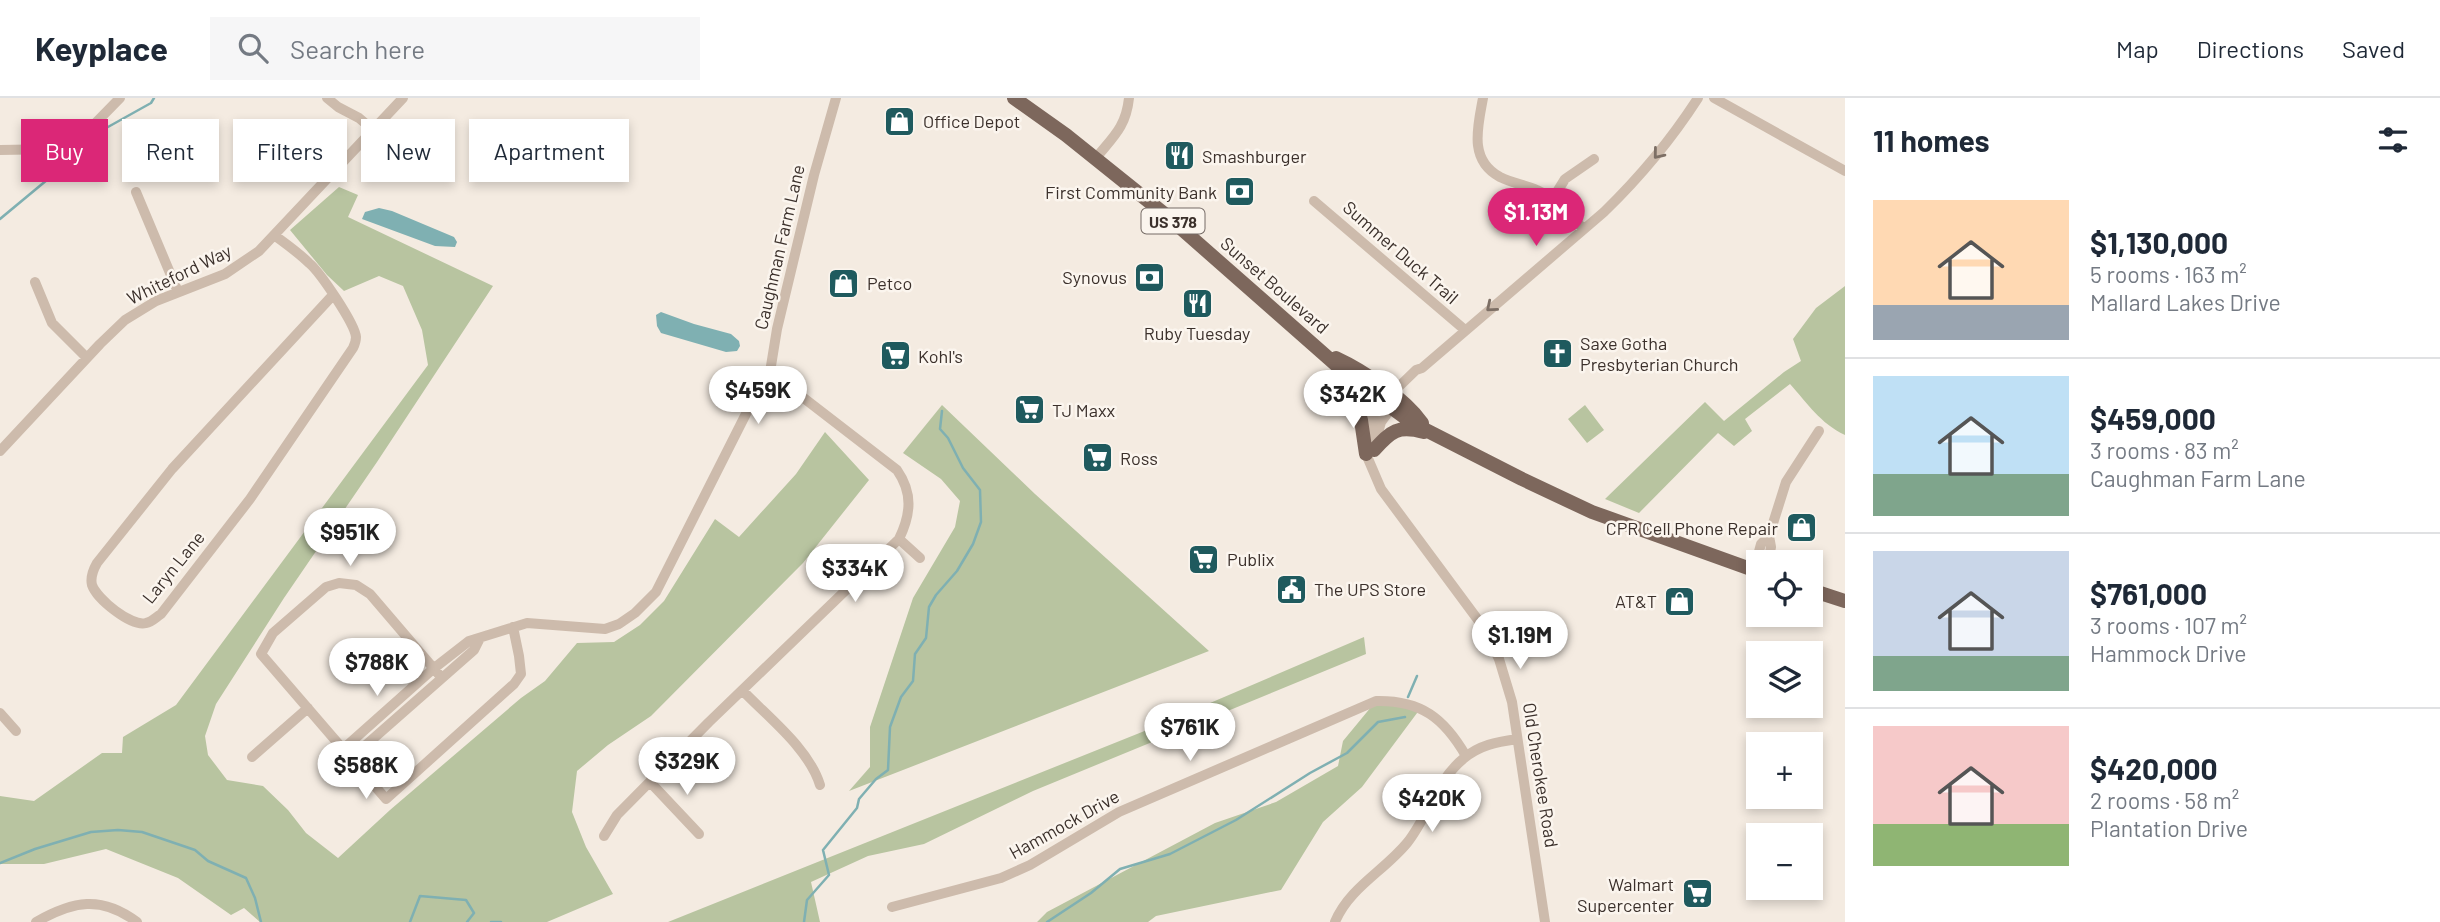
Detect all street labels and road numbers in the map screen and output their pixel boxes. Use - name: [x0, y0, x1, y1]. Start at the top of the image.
- street label: Caughman Farm Lane: [749, 162, 809, 332]
- street label: Summer Duck Trail: [1339, 196, 1463, 308]
- road number: US 378: [1142, 209, 1204, 234]
- street label: Sunset Boulevard: [1216, 232, 1334, 338]
- street label: Whiteford Way: [123, 239, 235, 309]
- street label: Laryn Lane: [137, 526, 209, 608]
- street label: Old Cherokee Road: [1519, 701, 1563, 849]
- street label: Hammock Drive: [1005, 785, 1123, 863]

